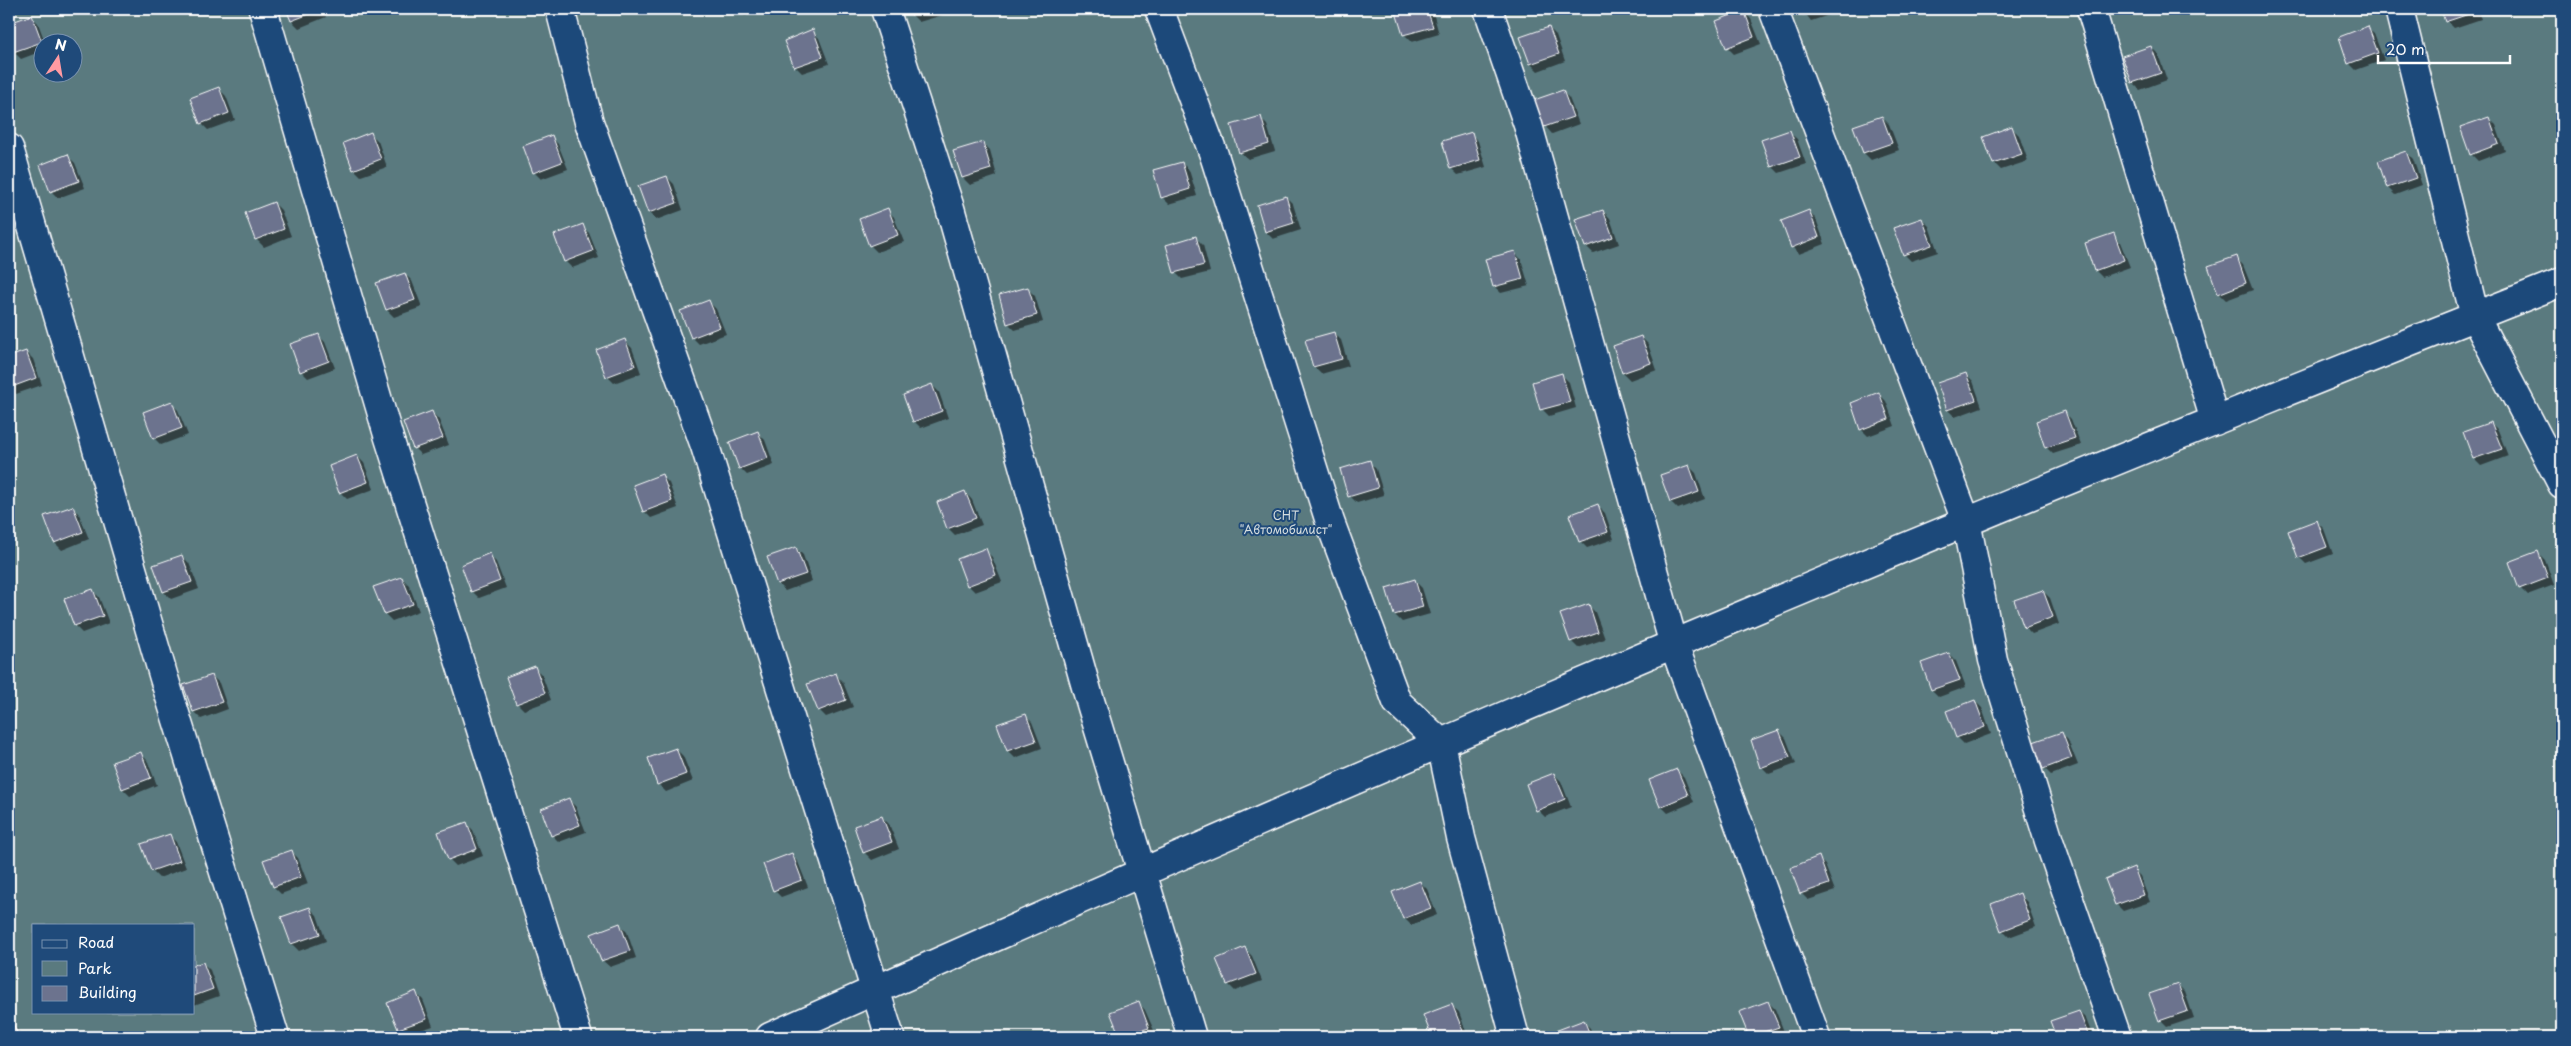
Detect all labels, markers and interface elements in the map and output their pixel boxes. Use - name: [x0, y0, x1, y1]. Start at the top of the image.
- north arrow: [32, 32, 82, 82]
- scale bar: [2378, 32, 2511, 64]
- text: N: [53, 33, 68, 56]
- text: 20 m: [2386, 37, 2425, 60]
- park label: СНТ "Автомобилист": [1239, 506, 1333, 538]
- legend: [32, 924, 195, 1014]
- text: Road: [78, 930, 114, 953]
- text: Park: [78, 956, 112, 979]
- text: Building: [78, 980, 137, 1003]

